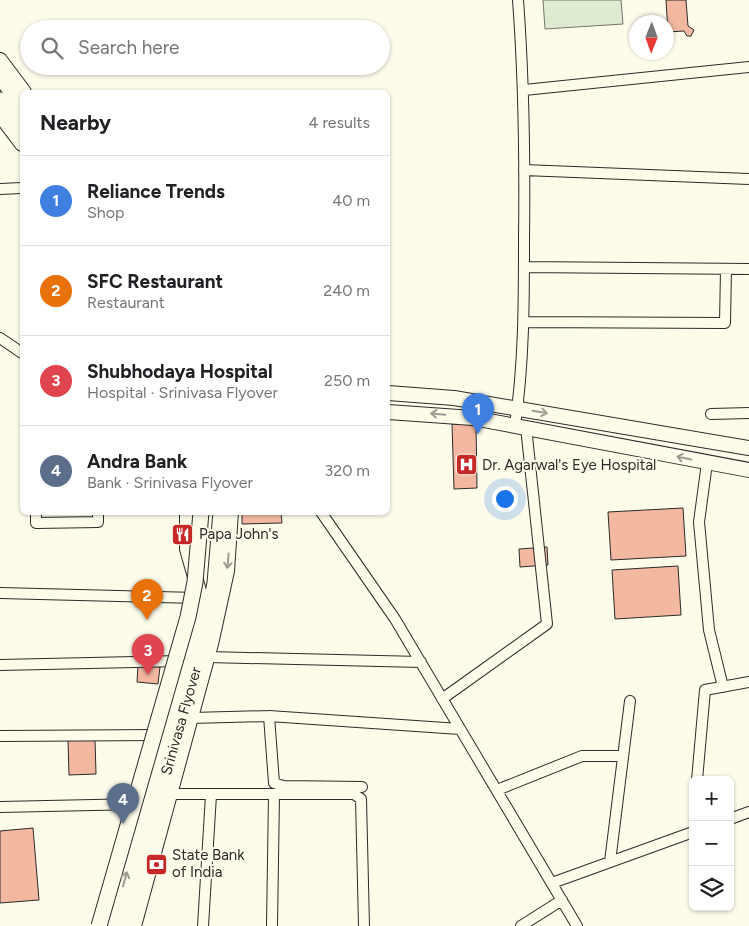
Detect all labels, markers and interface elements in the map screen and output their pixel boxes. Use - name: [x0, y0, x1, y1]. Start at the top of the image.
- north arrow: [629, 15, 674, 60]
- search box: [20, 20, 390, 75]
- icon: search: [38, 34, 66, 62]
- text: Search here: [78, 36, 180, 59]
- text: Nearby: [40, 110, 111, 135]
- text: 4 results: [309, 113, 370, 132]
- text: Reliance Trends: [87, 180, 225, 203]
- text: 1: [53, 191, 59, 210]
- text: 40 m: [332, 191, 370, 210]
- text: Shop: [87, 203, 125, 222]
- text: SFC Restaurant: [87, 270, 223, 293]
- text: 2: [51, 281, 61, 300]
- text: 240 m: [323, 281, 370, 300]
- text: Restaurant: [87, 293, 165, 312]
- text: Shubhodaya Hospital: [87, 360, 273, 383]
- text: 3: [52, 371, 60, 390]
- text: 250 m: [324, 371, 370, 390]
- text: Hospital · Srinivasa Flyover: [87, 383, 278, 402]
- pin: 1: [462, 393, 494, 434]
- one-way arrow: [531, 407, 547, 417]
- one-way arrow: [430, 409, 446, 419]
- text: Andra Bank: [87, 450, 187, 473]
- hospital icon: Dr. Agarwal's Eye Hospital: [454, 453, 478, 477]
- one-way arrow: [676, 453, 692, 462]
- place label: Dr. Agarwal's Eye Hospital: [482, 456, 656, 474]
- text: 4: [51, 461, 61, 480]
- text: 320 m: [325, 461, 370, 480]
- text: Bank · Srinivasa Flyover: [87, 473, 253, 492]
- your location: [492, 486, 518, 512]
- restaurant icon: Papa John's: [171, 522, 195, 546]
- place label: Papa John's: [199, 525, 279, 543]
- one-way arrow: [223, 553, 233, 569]
- pin: 2: [131, 579, 163, 620]
- pin: 3: [132, 634, 164, 675]
- street label: Srinivasa Flyover: [157, 665, 205, 777]
- map controls: [689, 776, 734, 911]
- button: +: [689, 776, 734, 821]
- pin: 4: [107, 783, 139, 824]
- button: −: [689, 821, 734, 866]
- place label: State Bank of India: [172, 846, 245, 881]
- bank icon: State Bank of India: [144, 852, 168, 876]
- button: layers: [689, 866, 734, 911]
- one-way arrow: [120, 871, 130, 887]

